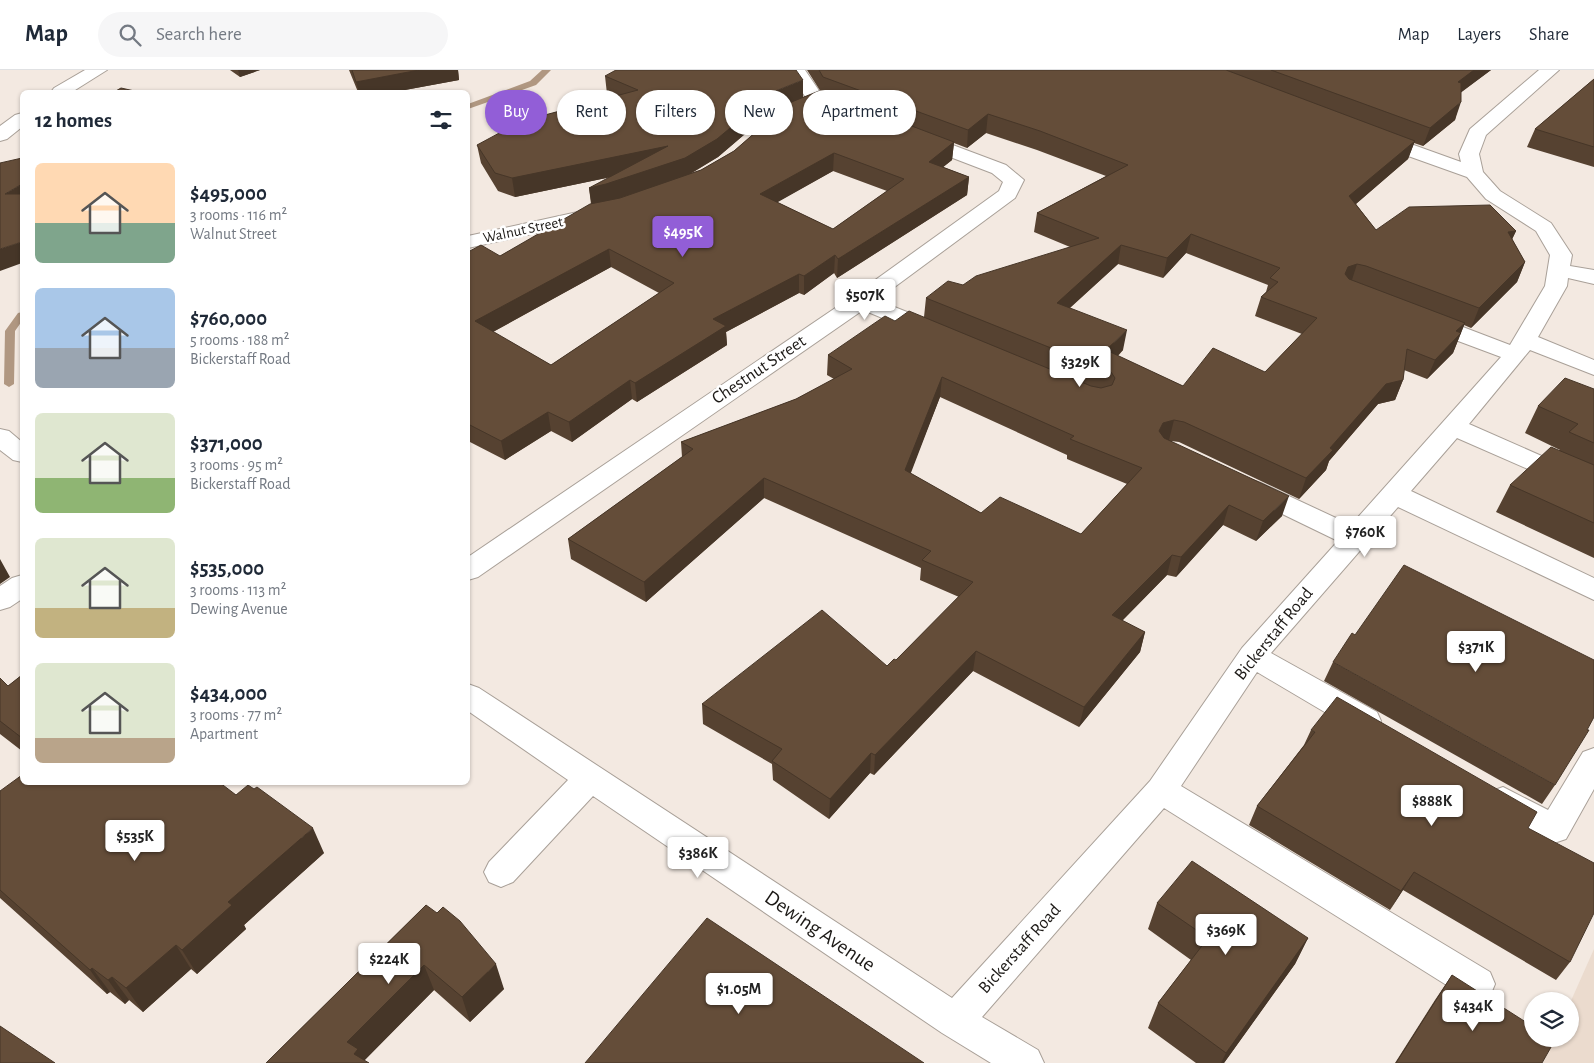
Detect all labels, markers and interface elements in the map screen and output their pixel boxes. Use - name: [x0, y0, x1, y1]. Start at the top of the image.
- search box: [98, 12, 448, 57]
- icon: search: [116, 21, 144, 49]
- text: Map: [25, 22, 68, 46]
- text: Search here: [156, 25, 242, 44]
- text: Map: [1398, 26, 1429, 44]
- text: Layers: [1457, 26, 1501, 44]
- text: Share: [1529, 26, 1569, 44]
- chip: Buy: [485, 90, 547, 135]
- chip: Rent: [557, 90, 626, 135]
- chip: Filters: [636, 90, 715, 135]
- chip: New: [725, 90, 793, 135]
- chip: Apartment: [803, 90, 916, 135]
- icon: filters: [427, 106, 455, 134]
- text: 12 homes: [35, 110, 112, 131]
- icon: home: [75, 183, 135, 243]
- text: $495,000: [190, 183, 267, 204]
- text: 3 rooms · 116 m²: [190, 207, 287, 223]
- street label: Walnut Street: [482, 214, 564, 246]
- pin: $495K: [648, 216, 718, 258]
- text: $495K: [663, 224, 703, 240]
- text: Walnut Street: [190, 226, 277, 242]
- pin: $507K: [830, 278, 900, 321]
- text: $507K: [846, 287, 884, 303]
- icon: home: [75, 308, 135, 368]
- text: $760,000: [190, 308, 267, 329]
- text: 5 rooms · 188 m²: [190, 332, 289, 348]
- street label: Chestnut Street: [709, 332, 809, 408]
- pin: $329K: [1045, 346, 1115, 388]
- text: Bickerstaff Road: [190, 351, 291, 367]
- text: $329K: [1061, 354, 1099, 370]
- icon: home: [75, 433, 135, 493]
- text: $371,000: [190, 433, 263, 454]
- text: 3 rooms · 95 m²: [190, 457, 283, 473]
- text: Bickerstaff Road: [190, 476, 291, 492]
- pin: $760K: [1330, 516, 1400, 558]
- text: $760K: [1345, 524, 1385, 540]
- icon: home: [75, 558, 135, 618]
- text: $535,000: [190, 558, 264, 579]
- text: 3 rooms · 113 m²: [190, 582, 286, 598]
- street label: Bickerstaff Road: [1231, 584, 1317, 684]
- text: Dewing Avenue: [190, 601, 288, 617]
- pin: $371K: [1441, 630, 1511, 673]
- text: $371K: [1458, 639, 1494, 655]
- icon: home: [75, 683, 135, 743]
- text: $434,000: [190, 683, 267, 704]
- text: 3 rooms · 77 m²: [190, 707, 282, 723]
- text: Apartment: [190, 726, 258, 742]
- pin: $888K: [1397, 784, 1467, 827]
- text: $888K: [1412, 793, 1452, 809]
- pin: $535K: [100, 820, 170, 862]
- text: $535K: [116, 828, 154, 844]
- pin: $386K: [663, 836, 733, 879]
- text: $386K: [678, 845, 718, 861]
- street label: Dewing Avenue: [761, 886, 879, 976]
- street label: Bickerstaff Road: [975, 901, 1065, 997]
- pin: $369K: [1191, 914, 1261, 956]
- text: $369K: [1207, 922, 1245, 938]
- pin: $224K: [354, 942, 424, 985]
- text: $224K: [369, 951, 409, 967]
- pin: $1.05M: [698, 972, 780, 1015]
- text: $1.05M: [717, 981, 761, 997]
- pin: $434K: [1438, 990, 1508, 1032]
- map controls: [1524, 992, 1579, 1047]
- button: layers: [1524, 992, 1579, 1047]
- text: $434K: [1453, 998, 1493, 1014]

